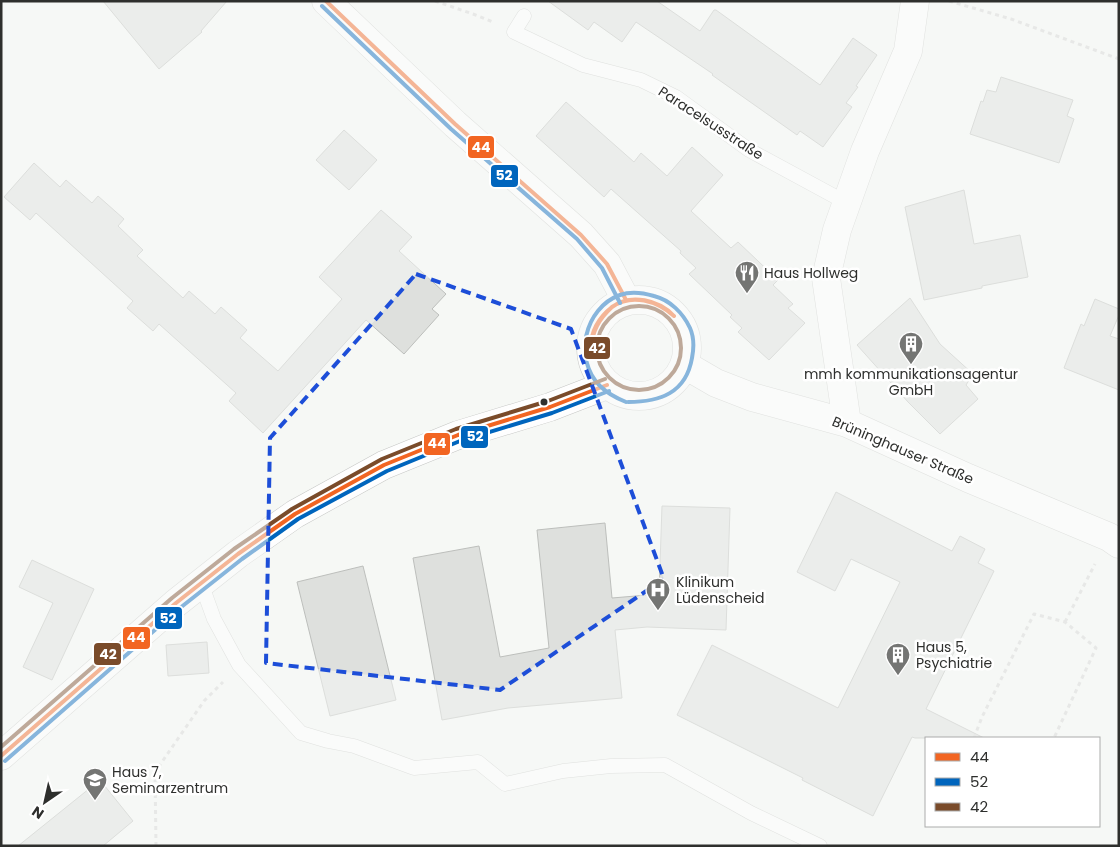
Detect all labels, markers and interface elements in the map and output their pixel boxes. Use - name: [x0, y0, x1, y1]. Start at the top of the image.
- street label: Paracelsusstraße: [654, 81, 768, 165]
- line badge: 44: [467, 135, 495, 159]
- text: 44: [472, 137, 490, 157]
- line badge: 52: [490, 164, 519, 188]
- text: 52: [495, 165, 513, 185]
- restaurant icon: Haus Hollweg: [734, 260, 760, 294]
- place label: Haus Hollweg: [764, 263, 858, 283]
- building icon: mmh kommunikationsagentur GmbH: [898, 331, 924, 365]
- line badge: 42: [583, 336, 611, 360]
- text: 42: [588, 338, 606, 358]
- place label: mmh kommunikationsagentur GmbH: [804, 364, 1018, 400]
- unlabelled marker: [539, 397, 549, 407]
- street label: Brüninghauser Straße: [829, 411, 977, 489]
- line badge: 52: [460, 425, 489, 449]
- text: 52: [466, 426, 484, 446]
- line badge: 44: [423, 432, 451, 456]
- text: 44: [428, 433, 446, 453]
- place label: Klinikum Lüdenscheid: [676, 572, 764, 608]
- hospital icon: Klinikum Lüdenscheid: [645, 577, 671, 611]
- line badge: 52: [154, 606, 183, 630]
- text: 52: [159, 608, 177, 628]
- line badge: 44: [122, 626, 151, 650]
- text: 44: [127, 627, 145, 647]
- place label: Haus 5, Psychiatrie: [916, 637, 992, 673]
- line badge: 42: [93, 642, 122, 666]
- building icon: Haus 5, Psychiatrie: [885, 642, 911, 676]
- text: 42: [99, 644, 117, 664]
- legend: [925, 737, 1100, 827]
- text: 44: [970, 746, 989, 767]
- place label: Haus 7, Seminarzentrum: [112, 762, 228, 798]
- school or university icon: Haus 7, Seminarzentrum: [82, 767, 108, 801]
- text: 52: [970, 771, 988, 792]
- north arrow: [20, 777, 70, 827]
- text: 42: [970, 796, 988, 817]
- text: N: [28, 802, 48, 824]

